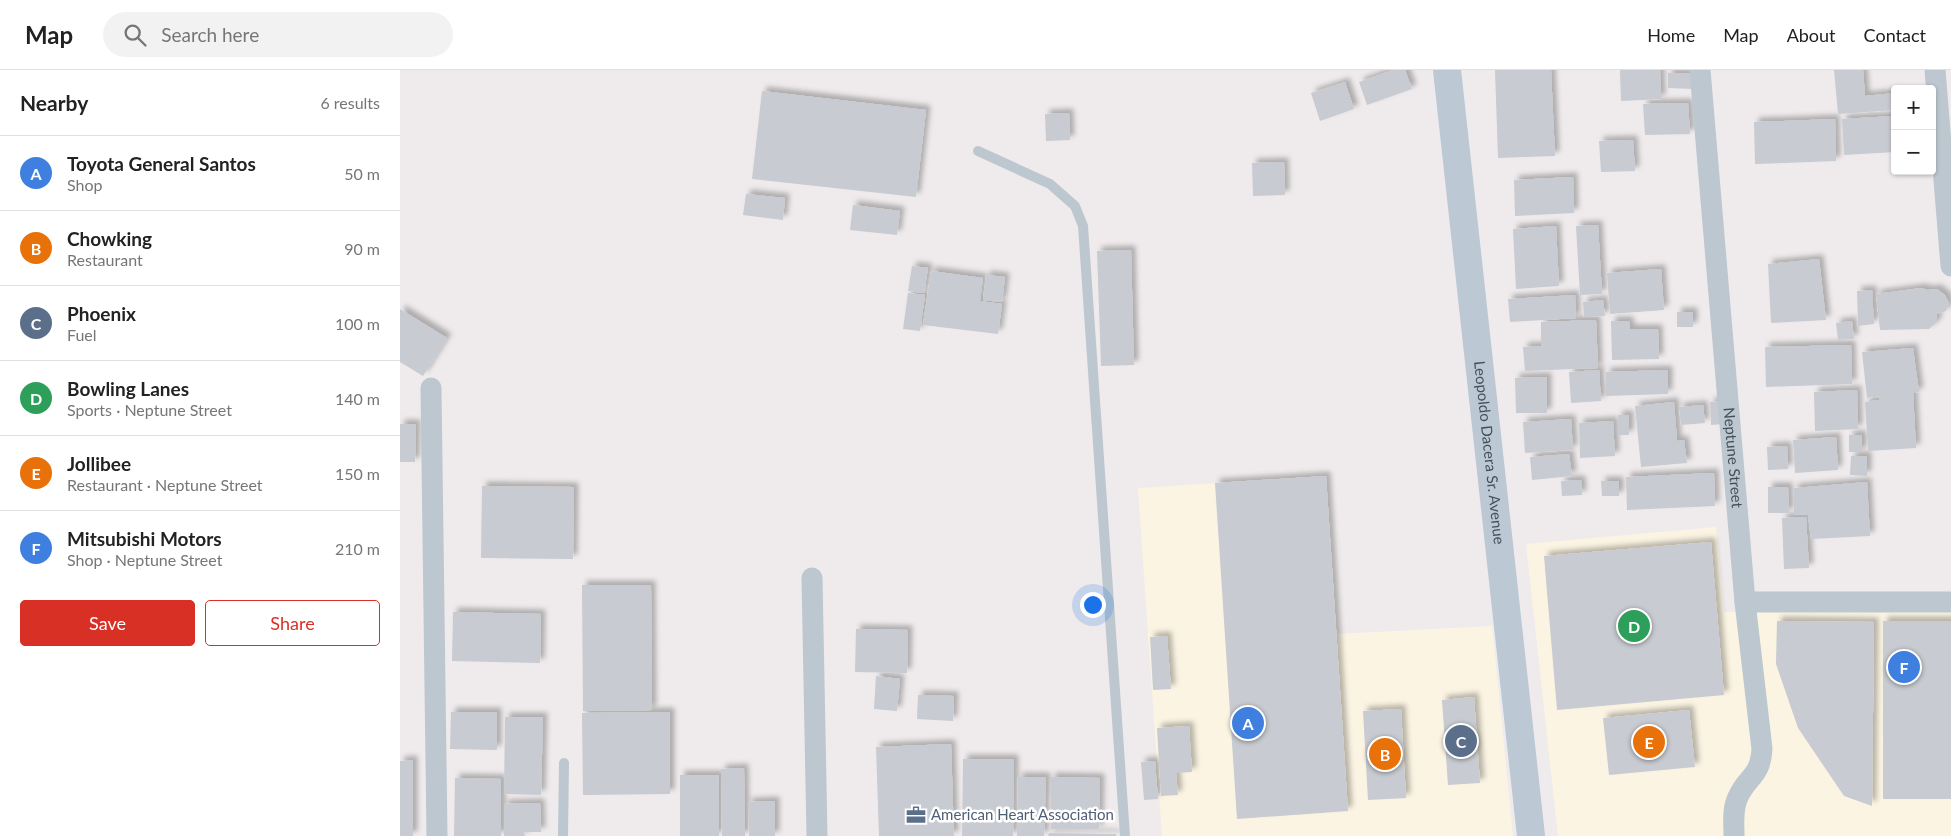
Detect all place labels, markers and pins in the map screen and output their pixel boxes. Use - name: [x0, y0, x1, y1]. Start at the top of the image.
- pin: D: [1618, 607, 1650, 645]
- pin: F: [1888, 648, 1920, 686]
- pin: A: [1232, 704, 1264, 742]
- pin: C: [1445, 722, 1477, 760]
- pin: E: [1633, 723, 1665, 761]
- pin: B: [1369, 735, 1401, 773]
- office icon: American Heart Association: [905, 804, 927, 826]
- place label: American Heart Association: [931, 805, 1114, 823]

